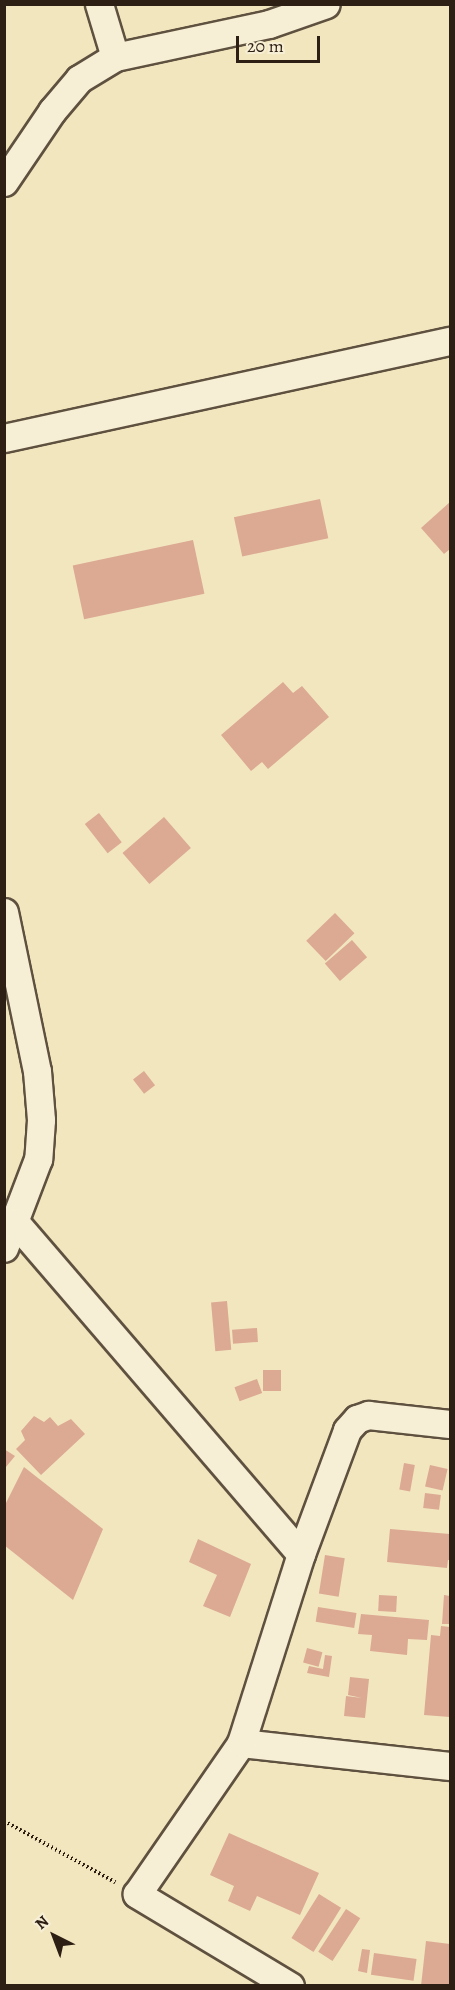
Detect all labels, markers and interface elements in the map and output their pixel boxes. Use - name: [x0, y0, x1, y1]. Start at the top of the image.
- scale bar: [239, 24, 323, 62]
- text: 20 m: [247, 34, 284, 58]
- north arrow: [24, 1906, 84, 1966]
- text: N: [30, 1911, 54, 1935]

